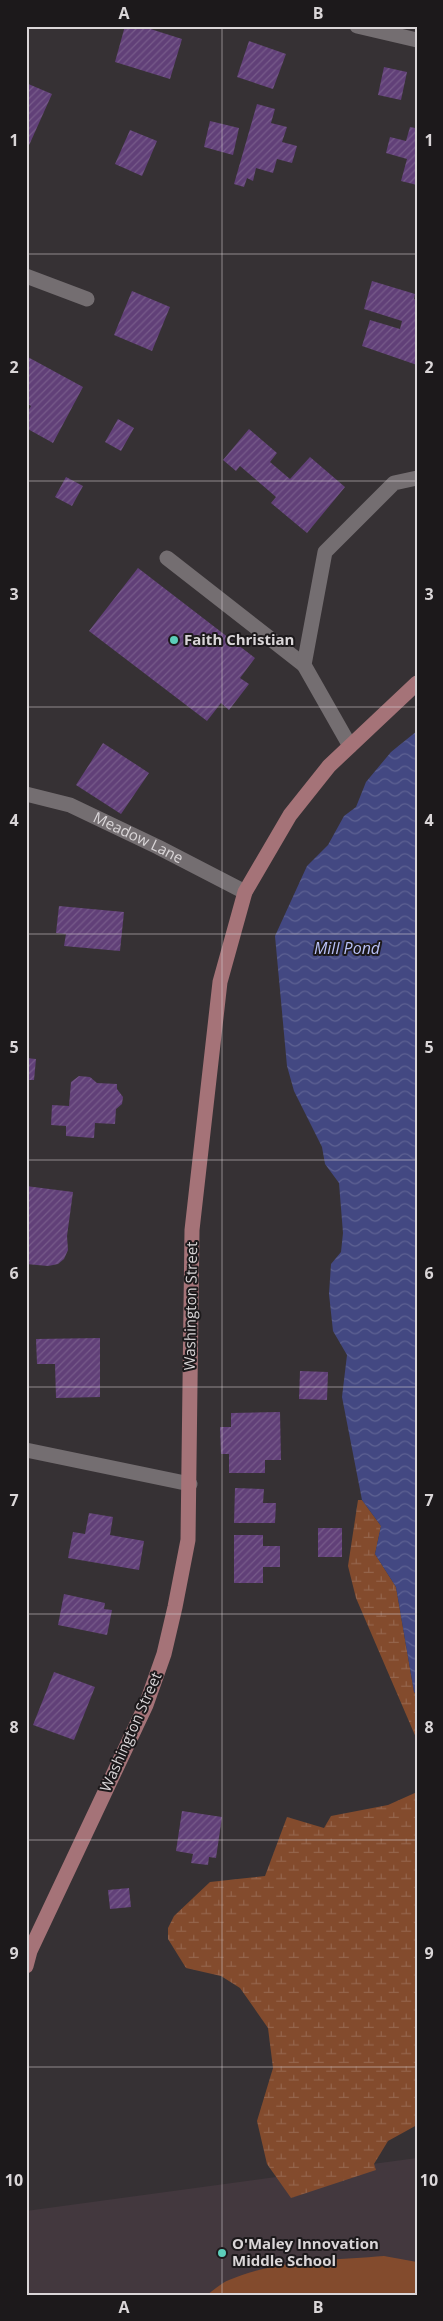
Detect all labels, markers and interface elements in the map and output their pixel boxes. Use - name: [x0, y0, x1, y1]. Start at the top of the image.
- text: A: [118, 2, 130, 24]
- text: B: [313, 2, 323, 24]
- text: 1: [9, 129, 19, 151]
- text: 1: [424, 129, 434, 151]
- text: 2: [9, 356, 19, 378]
- text: 2: [424, 356, 434, 378]
- text: 3: [9, 583, 19, 605]
- text: 3: [424, 583, 434, 605]
- place label: Faith Christian: [184, 629, 294, 649]
- marker: Faith Christian: [168, 634, 180, 646]
- street label: Meadow Lane: [90, 807, 187, 867]
- text: 4: [9, 809, 19, 831]
- text: 4: [424, 809, 434, 831]
- water label: Mill Pond: [314, 937, 381, 959]
- text: 5: [9, 1036, 19, 1058]
- text: 5: [424, 1036, 434, 1058]
- street label: Washington Street: [179, 1241, 201, 1371]
- text: 6: [9, 1262, 19, 1284]
- text: 6: [424, 1262, 434, 1284]
- text: 7: [9, 1489, 19, 1511]
- text: 7: [424, 1489, 434, 1511]
- street label: Washington Street: [95, 1669, 165, 1795]
- text: 8: [9, 1716, 19, 1738]
- text: 8: [424, 1716, 434, 1738]
- text: 9: [9, 1942, 19, 1964]
- text: 9: [424, 1942, 434, 1964]
- text: 10: [5, 2169, 23, 2191]
- text: 10: [420, 2169, 438, 2191]
- place label: O'Maley Innovation Middle School: [232, 2233, 379, 2270]
- marker: O'Maley Innovation Middle School: [216, 2247, 228, 2259]
- text: A: [118, 2296, 130, 2318]
- text: B: [313, 2296, 323, 2318]

